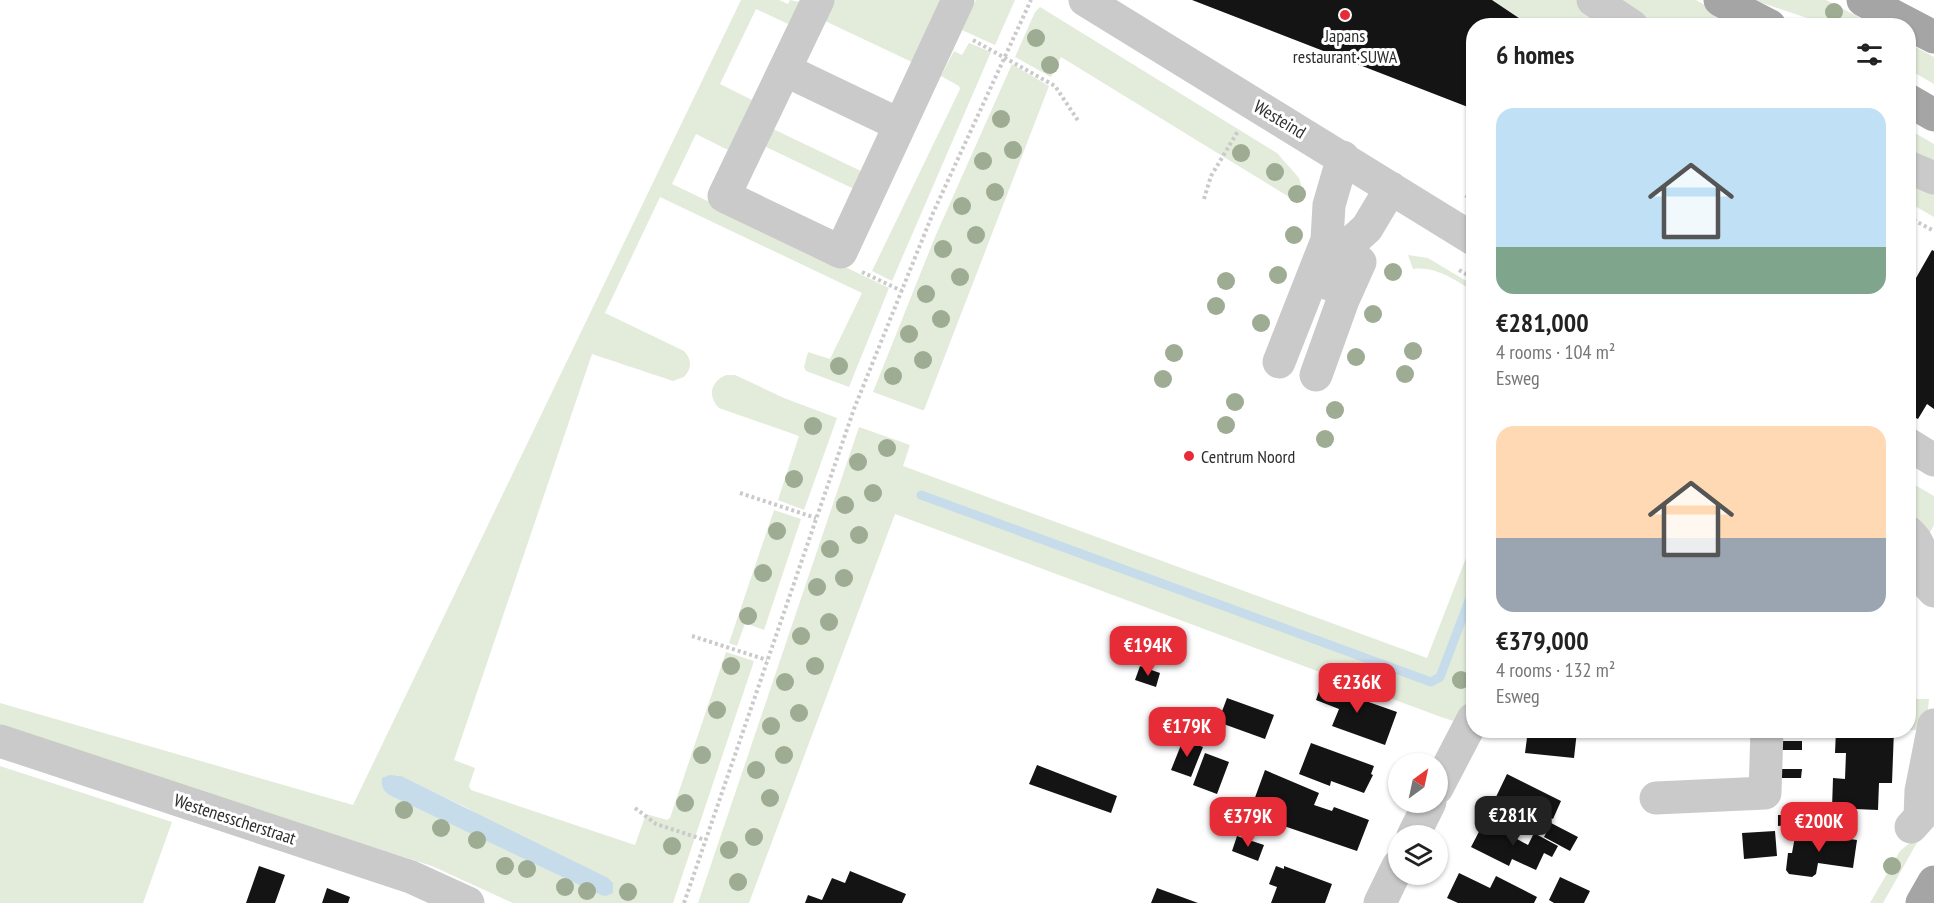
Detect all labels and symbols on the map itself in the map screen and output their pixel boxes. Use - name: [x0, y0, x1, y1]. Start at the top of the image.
- marker: Japans restaurant SUWA: [1338, 8, 1352, 22]
- place label: Japans restaurant SUWA: [1293, 24, 1398, 68]
- street label: Westeind: [1250, 95, 1310, 143]
- place label: Centrum Noord: [1201, 445, 1295, 468]
- marker: Centrum Noord: [1182, 449, 1196, 463]
- pin: €194K: [1106, 626, 1190, 677]
- pin: €236K: [1315, 663, 1399, 714]
- pin: €179K: [1145, 707, 1229, 758]
- north arrow: [1388, 753, 1448, 813]
- street label: Westenesscherstraat: [171, 788, 299, 850]
- pin: €281K: [1471, 796, 1555, 847]
- pin: €379K: [1206, 797, 1290, 848]
- pin: €200K: [1777, 802, 1861, 853]

